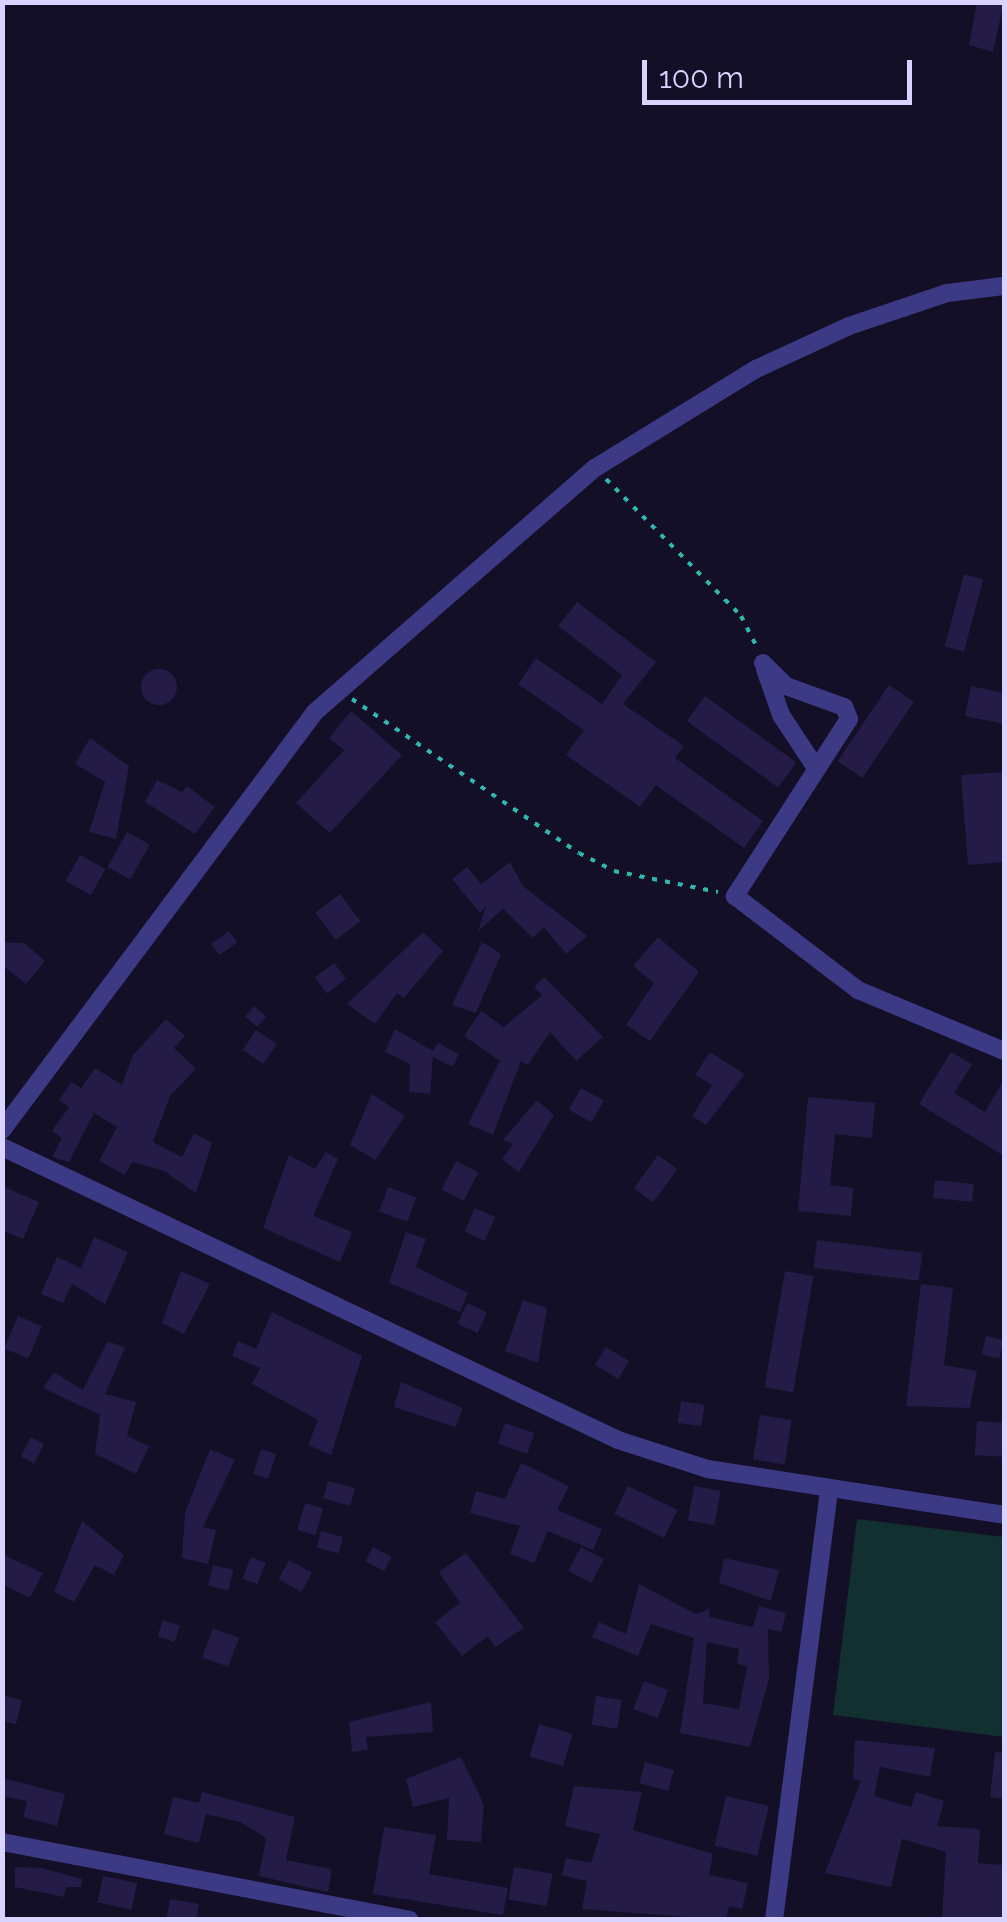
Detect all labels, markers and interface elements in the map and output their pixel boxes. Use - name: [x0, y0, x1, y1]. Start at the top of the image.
- scale bar: [647, 40, 917, 102]
- text: 100 m: [659, 60, 744, 95]

